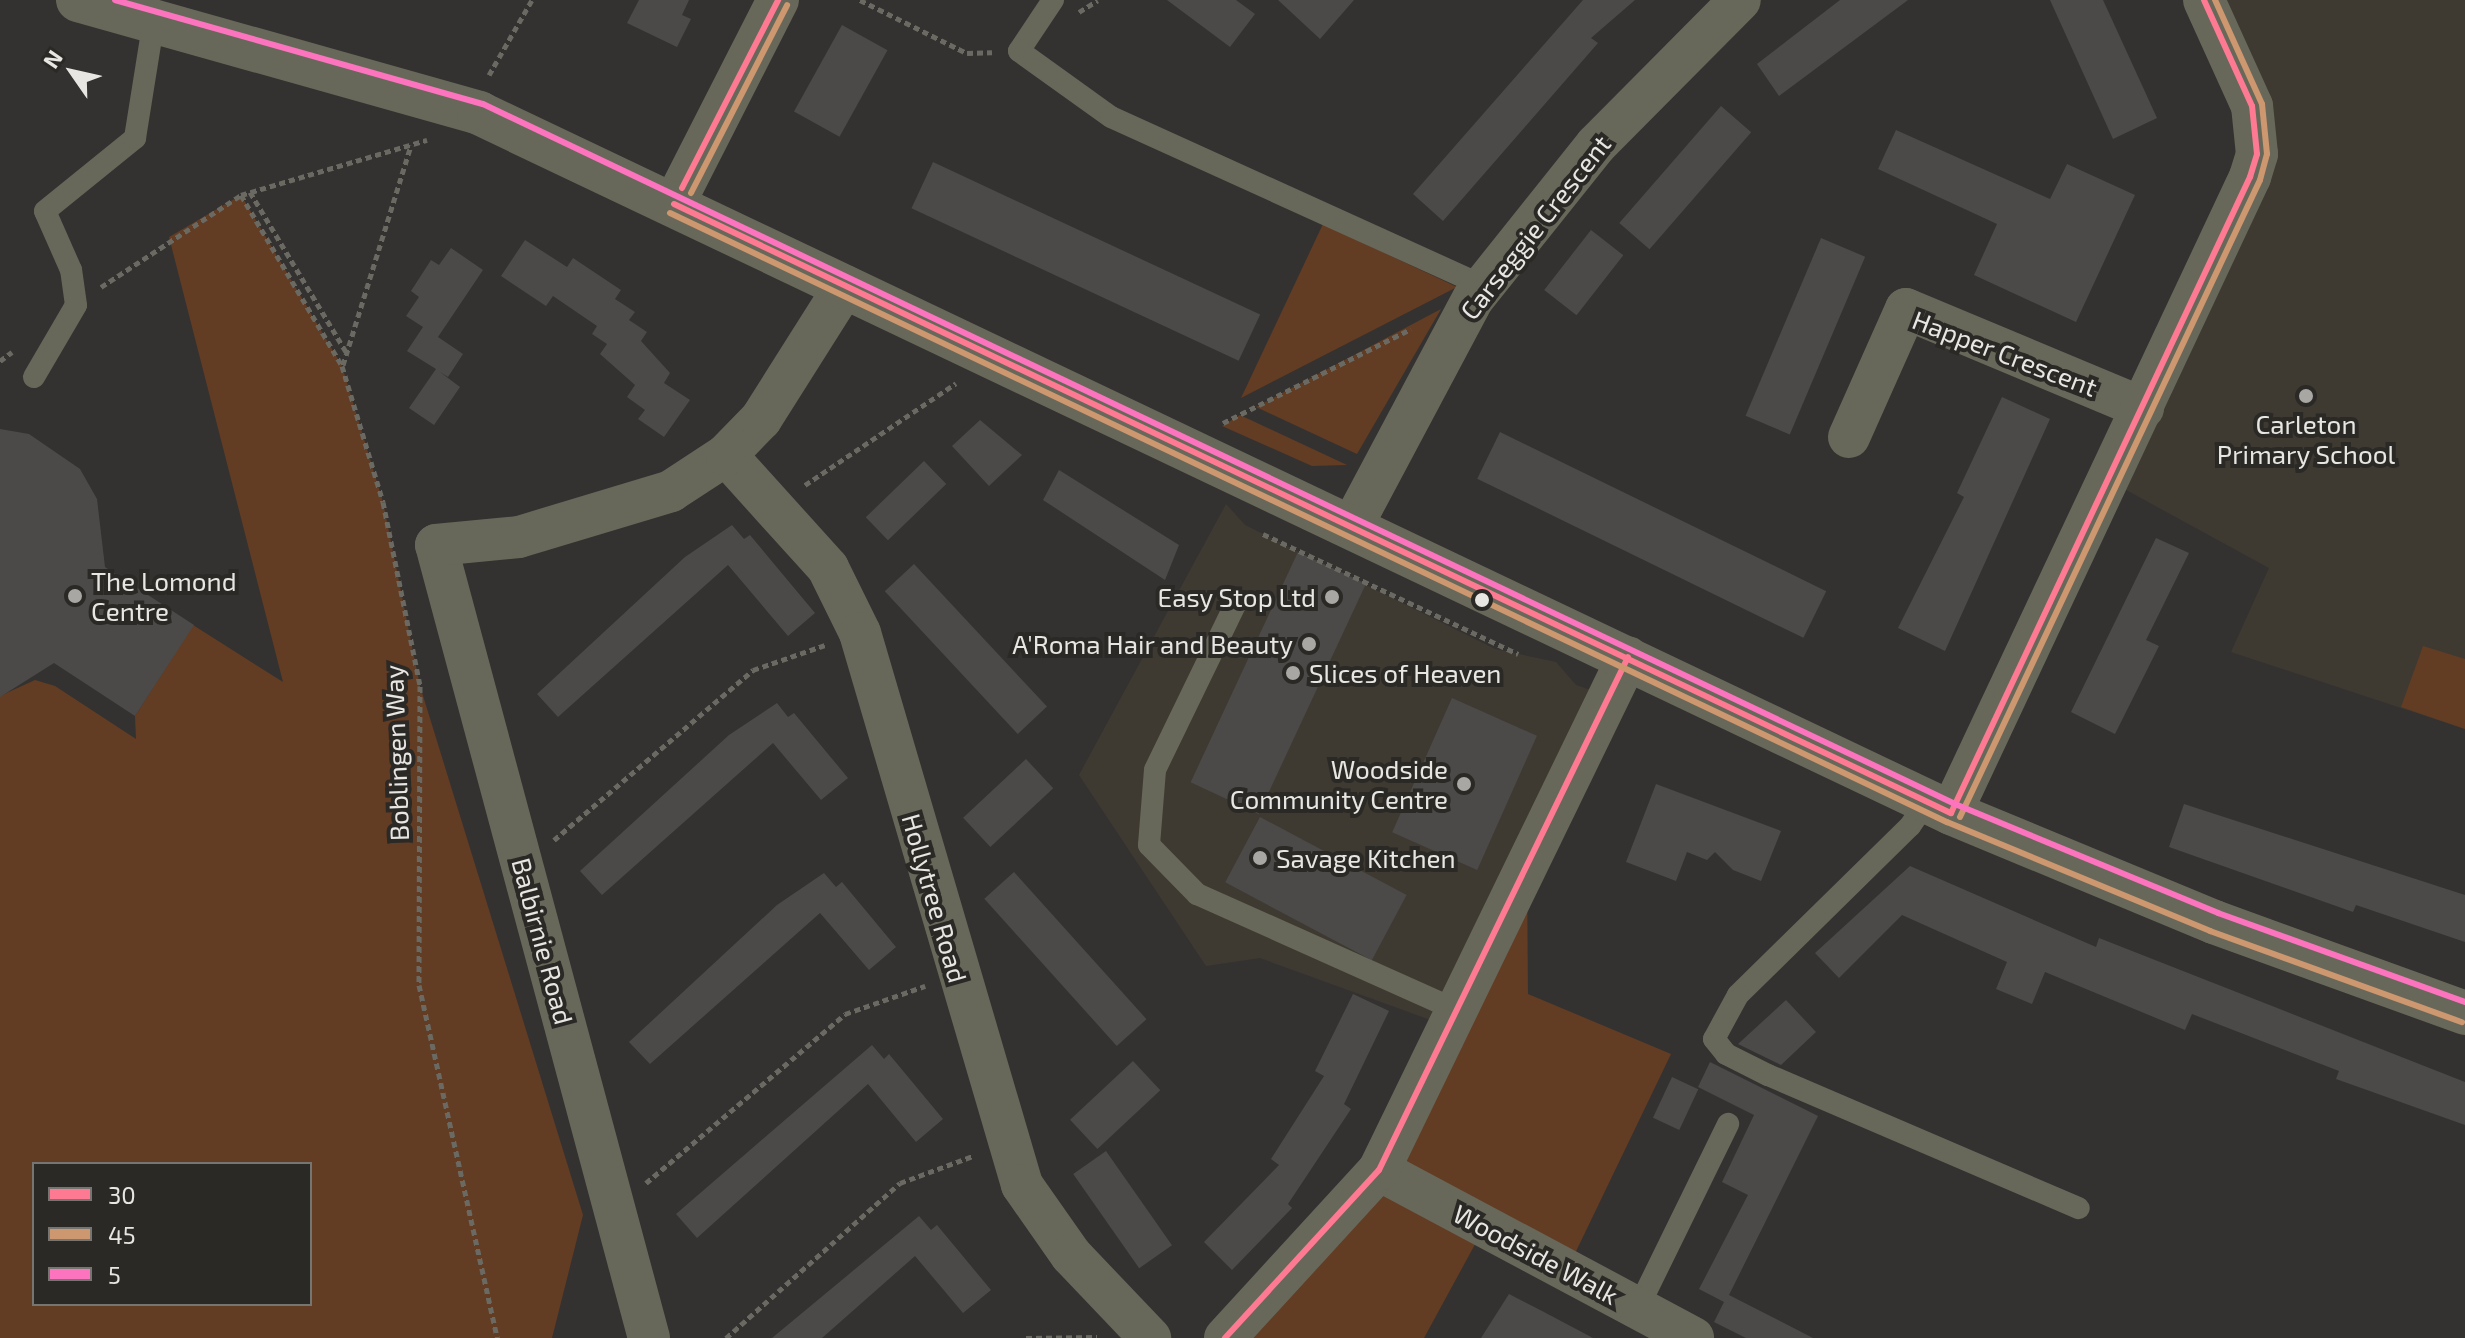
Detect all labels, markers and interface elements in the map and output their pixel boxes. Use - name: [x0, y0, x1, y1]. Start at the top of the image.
- north arrow: [32, 32, 112, 112]
- text: N: [37, 45, 67, 72]
- street label: Carseggie Crescent: [1453, 129, 1617, 325]
- street label: Happer Crescent: [1908, 303, 2102, 403]
- marker: Carleton Primary School: [2297, 387, 2315, 405]
- place label: Carleton Primary School: [2217, 408, 2395, 470]
- place label: The Lomond Centre: [91, 565, 237, 626]
- place label: Easy Stop Ltd: [1157, 581, 1316, 613]
- marker: The Lomond Centre: [66, 587, 84, 605]
- marker: Easy Stop Ltd: [1323, 588, 1341, 606]
- unlabelled marker: [1474, 592, 1490, 608]
- place label: A'Roma Hair and Beauty: [1012, 628, 1293, 660]
- marker: A'Roma Hair and Beauty: [1300, 635, 1318, 653]
- place label: Slices of Heaven: [1309, 657, 1502, 689]
- street label: Boblingen Way: [377, 664, 415, 842]
- marker: Slices of Heaven: [1284, 664, 1302, 682]
- place label: Woodside Community Centre: [1229, 753, 1448, 814]
- marker: Woodside Community Centre: [1455, 775, 1473, 793]
- street label: Hollytree Road: [896, 810, 974, 986]
- place label: Savage Kitchen: [1276, 842, 1456, 874]
- marker: Savage Kitchen: [1251, 849, 1269, 867]
- street label: Balbirnie Road: [506, 854, 580, 1028]
- legend: [32, 1162, 312, 1306]
- text: 30: [108, 1180, 136, 1209]
- street label: Woodside Walk: [1448, 1197, 1624, 1311]
- text: 45: [108, 1220, 136, 1249]
- text: 5: [108, 1260, 121, 1289]

